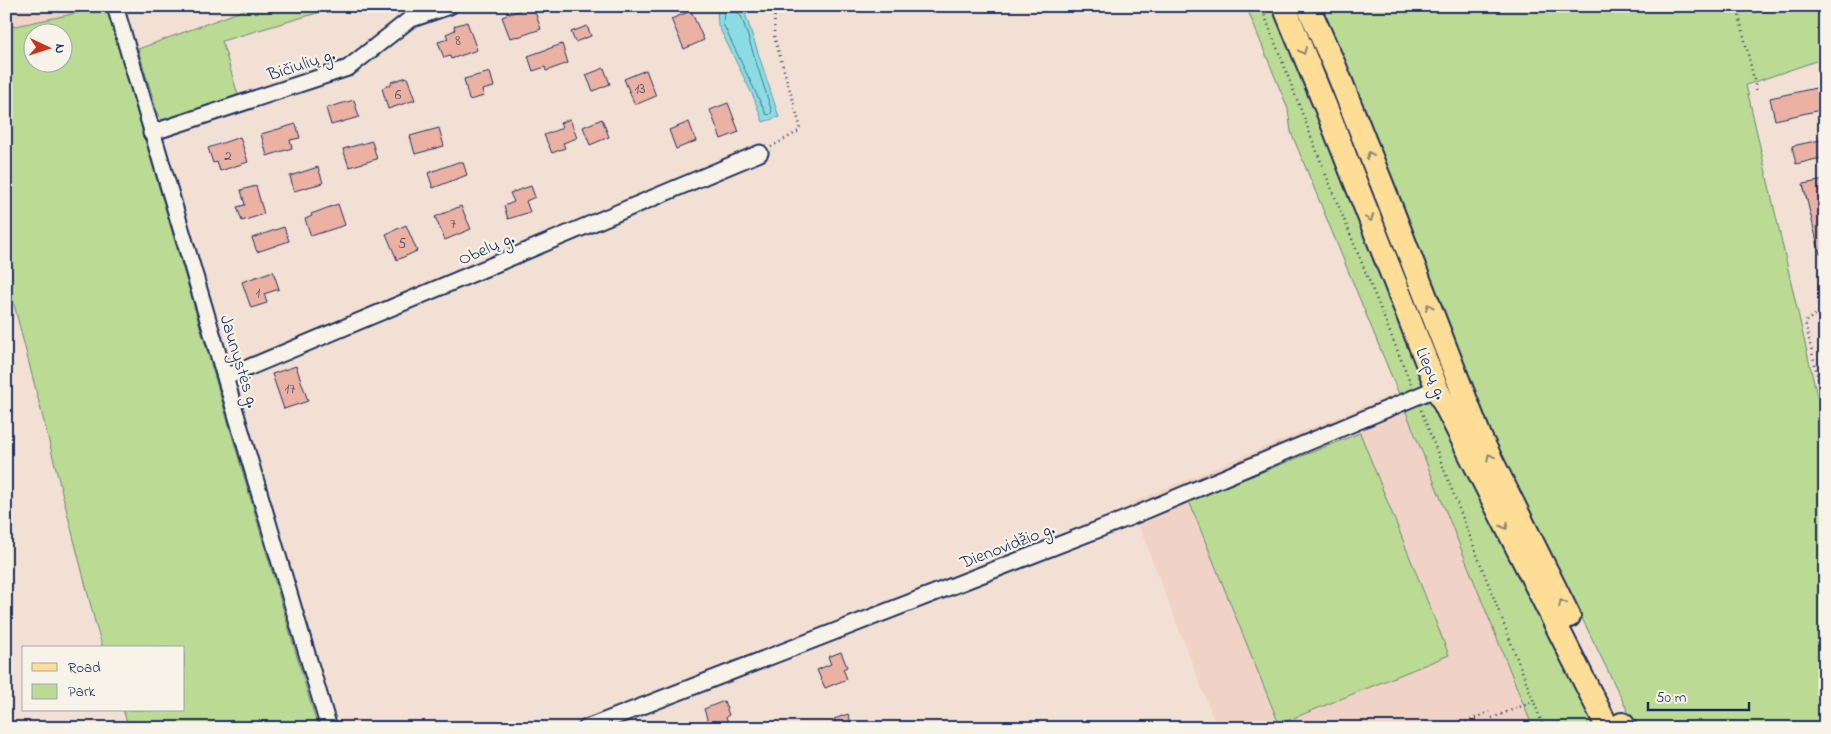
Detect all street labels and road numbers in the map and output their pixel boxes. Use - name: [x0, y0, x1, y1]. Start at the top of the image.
- street label: Bičiulių g.: [264, 43, 339, 90]
- street label: Obelų g.: [455, 226, 520, 274]
- street label: Jaunystės g.: [211, 312, 265, 412]
- street label: Liepų g.: [1407, 344, 1453, 405]
- street label: Dienovidžio g.: [956, 517, 1059, 578]

